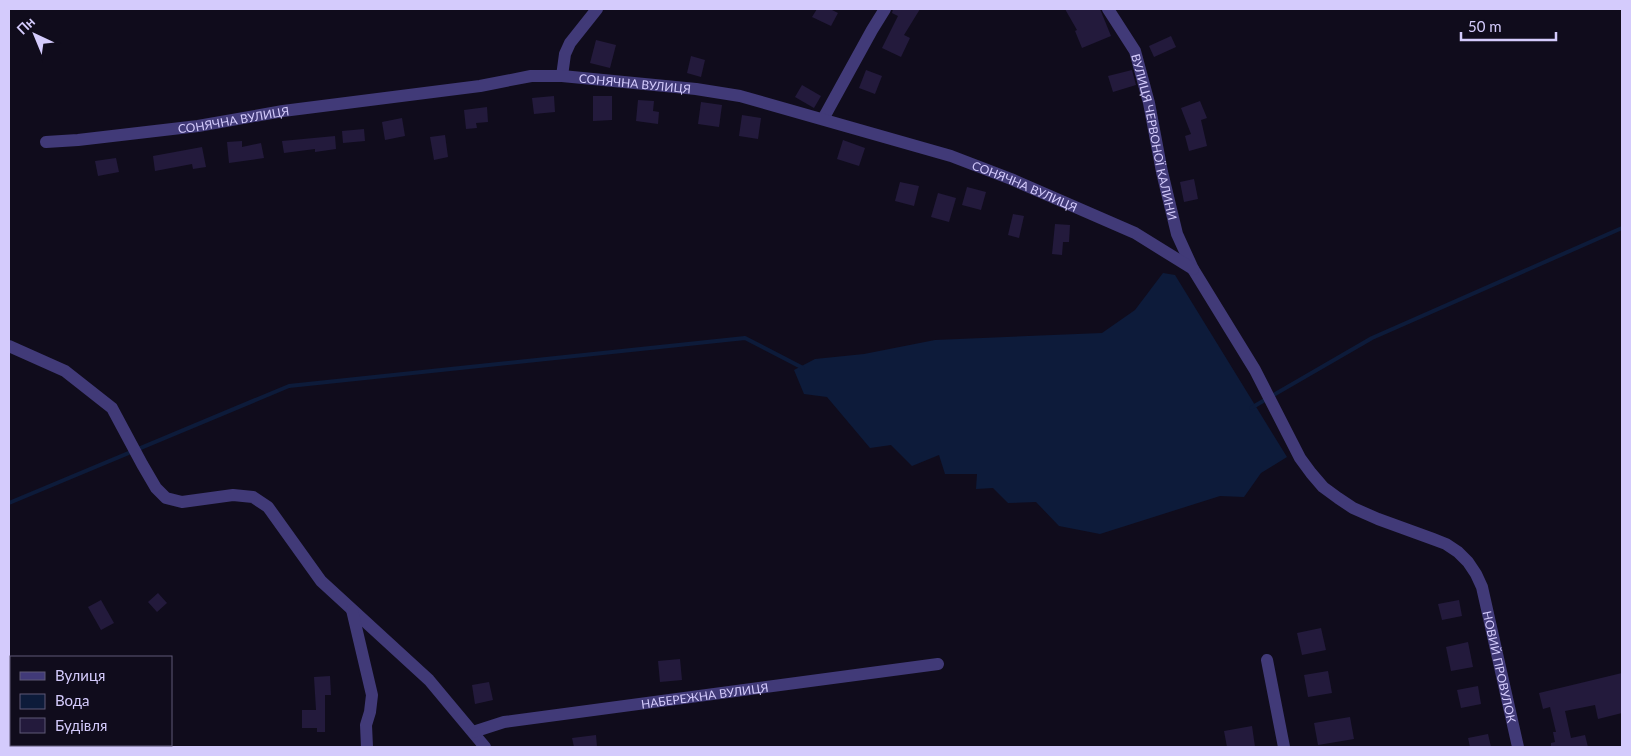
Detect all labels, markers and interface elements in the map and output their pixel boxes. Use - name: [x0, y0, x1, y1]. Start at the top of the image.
- north arrow: [10, 10, 60, 60]
- scale bar: [1461, 10, 1556, 42]
- text: Пн: [13, 13, 38, 38]
- text: 50 m: [1468, 17, 1502, 35]
- street label: ВУЛИЦЯ ЧЕРВОНОЇ КАЛИНИ: [1129, 52, 1181, 221]
- street label: СОНЯЧНА ВУЛИЦЯ: [578, 70, 692, 96]
- street label: СОНЯЧНА ВУЛИЦЯ: [177, 103, 290, 136]
- street label: СОНЯЧНА ВУЛИЦЯ: [970, 157, 1080, 215]
- street label: НОВИЙ ПРОВУЛОК: [1480, 609, 1520, 724]
- legend: [10, 656, 172, 746]
- text: Вулиця: [55, 666, 105, 684]
- street label: НАБЕРЕЖНА ВУЛИЦЯ: [640, 679, 769, 711]
- text: Вода: [55, 691, 90, 709]
- text: Будівля: [55, 716, 107, 734]

